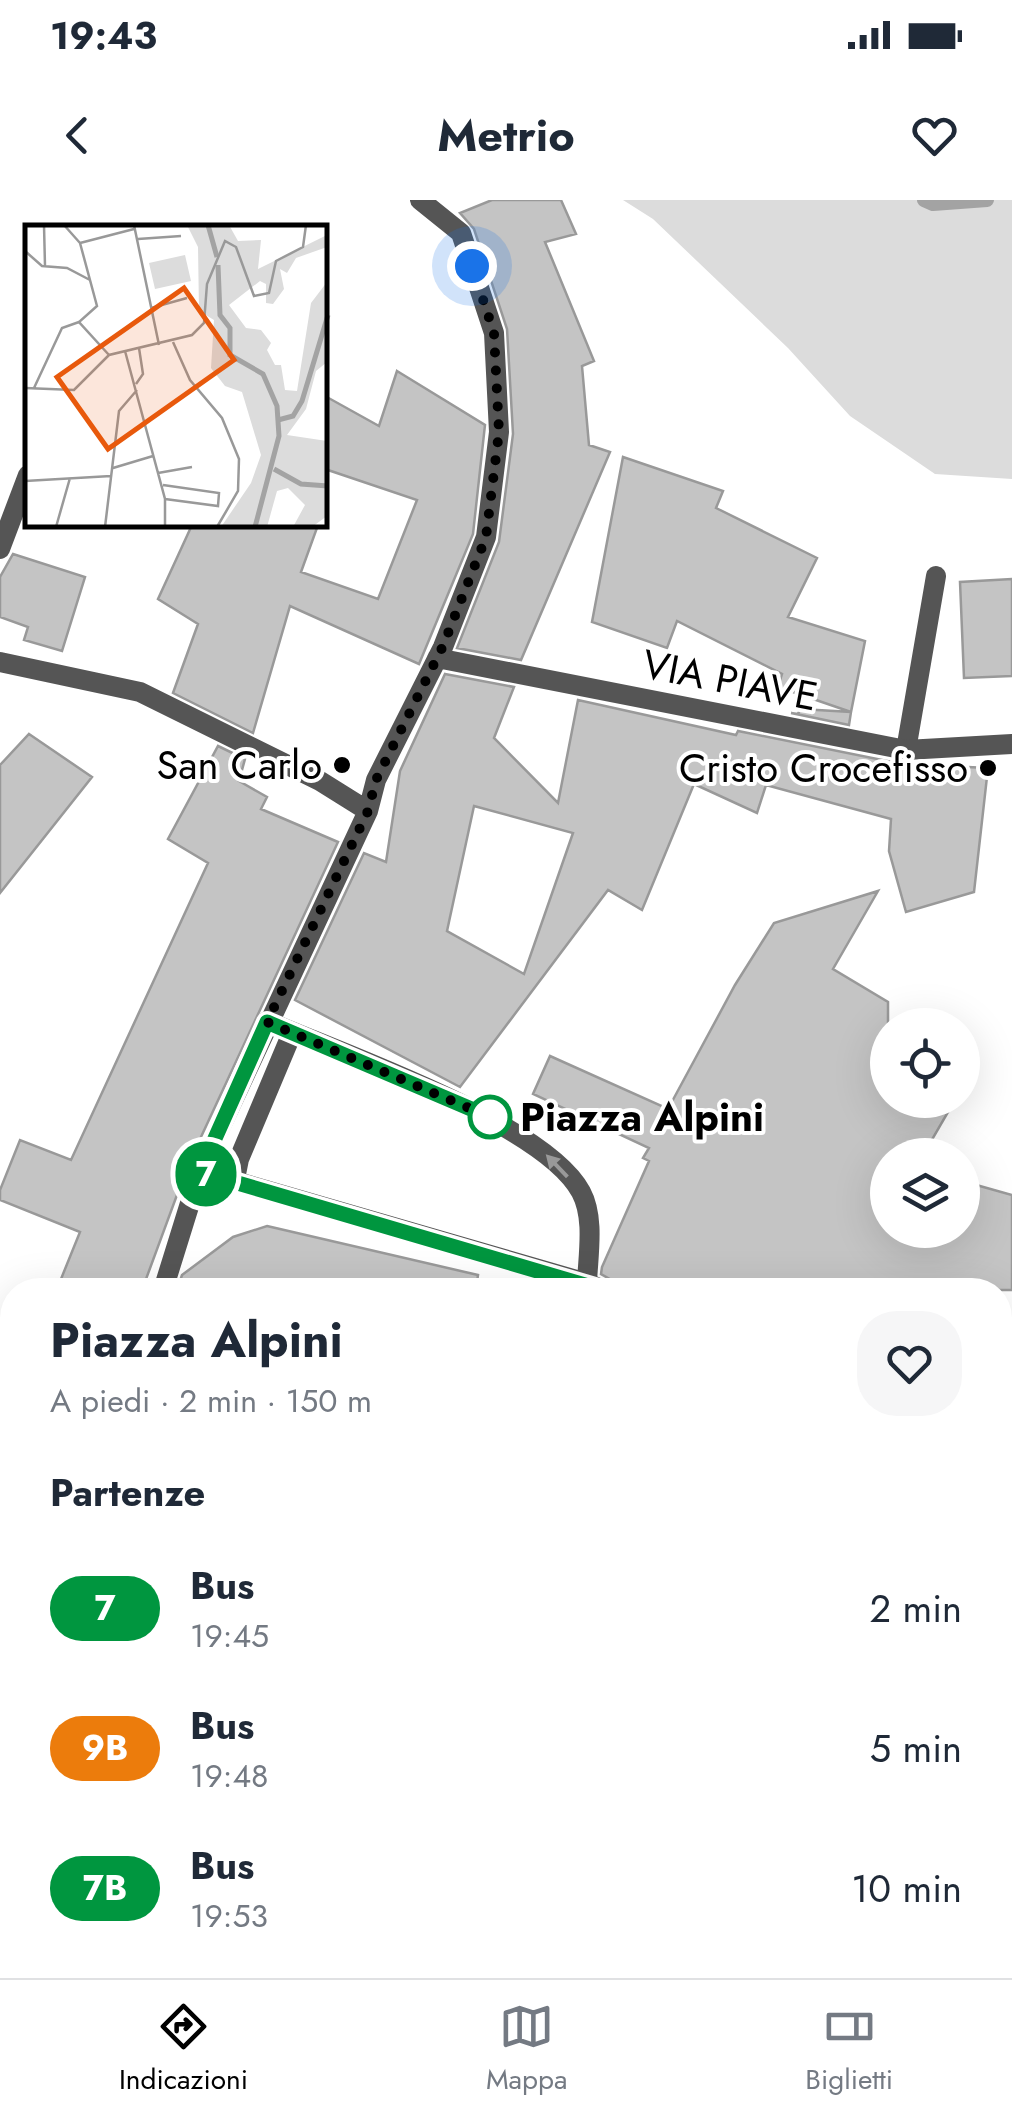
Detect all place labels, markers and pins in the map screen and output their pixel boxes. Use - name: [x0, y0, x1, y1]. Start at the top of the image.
- place label: San Carlo: [156, 736, 322, 794]
- place label: Cristo Crocefisso: [679, 739, 968, 797]
- marker: San Carlo: [331, 754, 353, 776]
- marker: Cristo Crocefisso: [977, 757, 999, 779]
- place label: Piazza Alpini: [520, 1088, 764, 1146]
- marker: Piazza Alpini: [469, 1096, 511, 1138]

